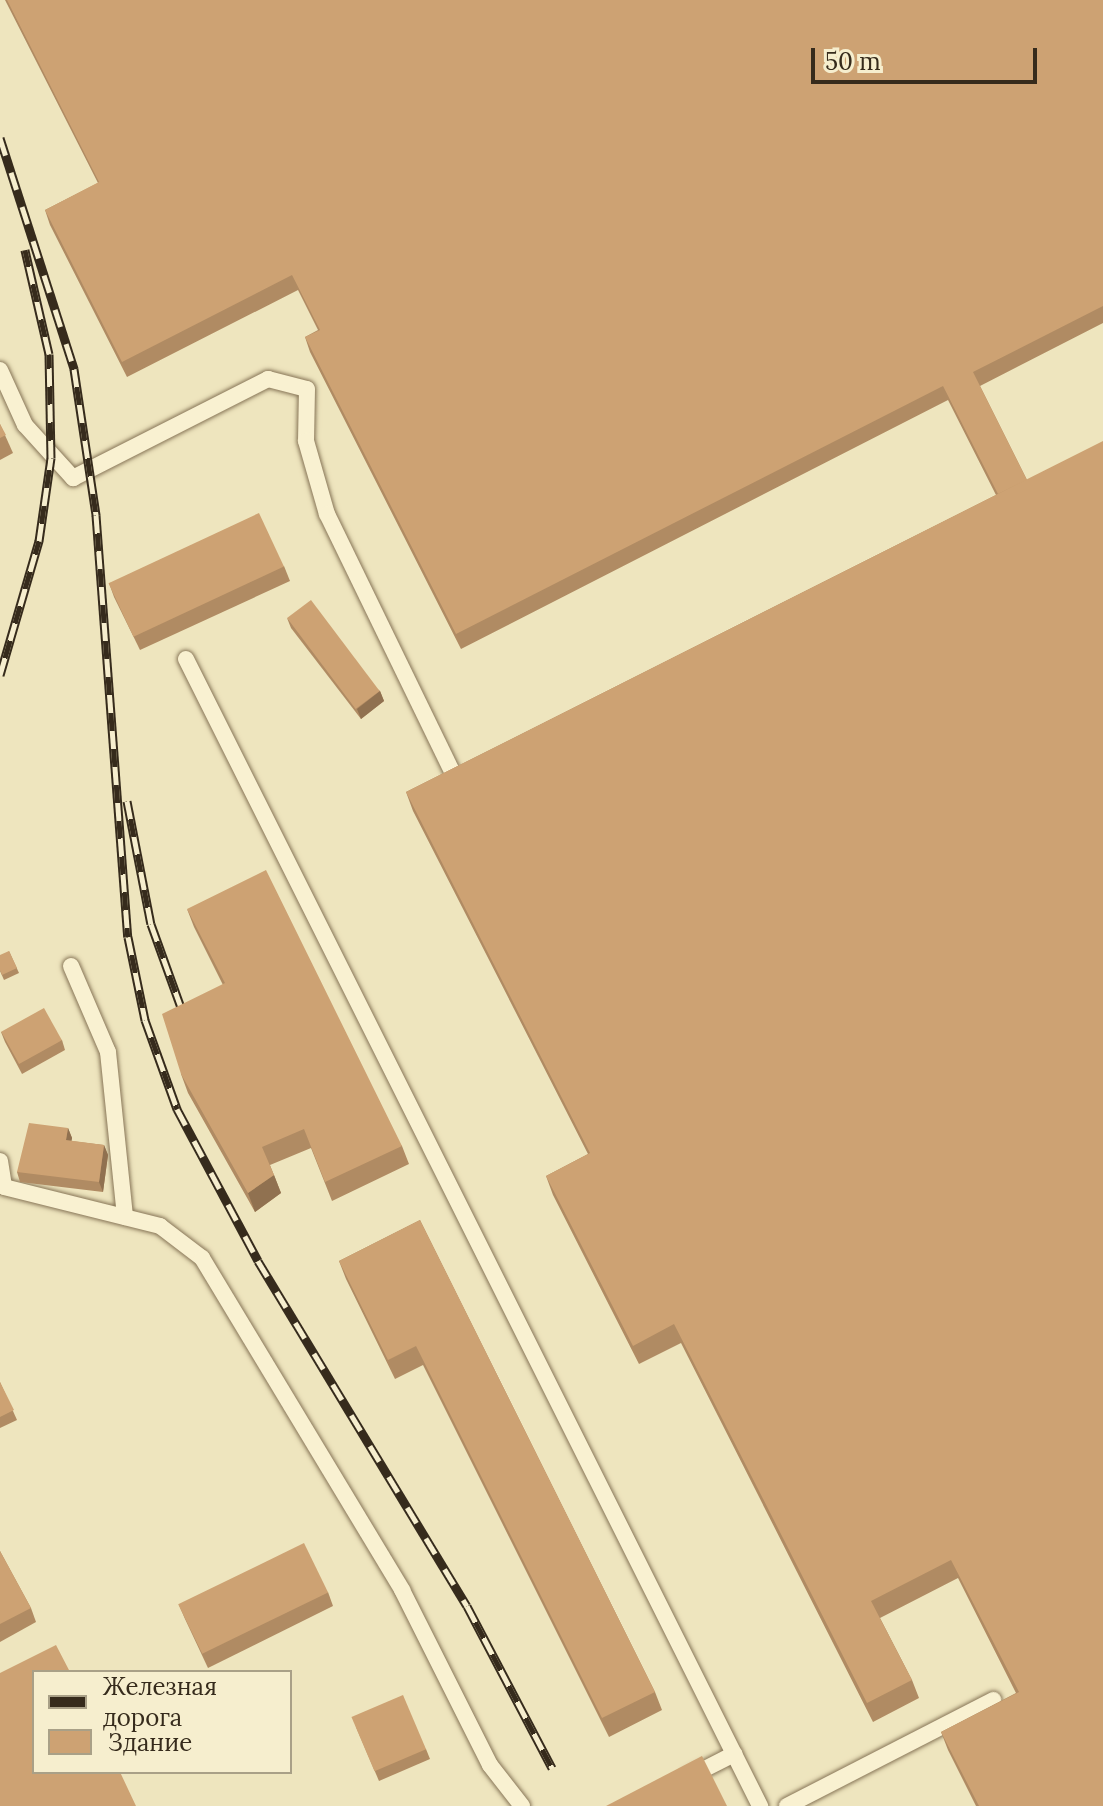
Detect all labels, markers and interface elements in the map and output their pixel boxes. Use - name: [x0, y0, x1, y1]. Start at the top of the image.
- scale bar: [815, 32, 1041, 82]
- text: 50 m: [825, 46, 881, 77]
- legend: [32, 1670, 292, 1774]
- text: Железная дорога: [103, 1671, 217, 1733]
- text: Здание: [108, 1727, 192, 1758]

